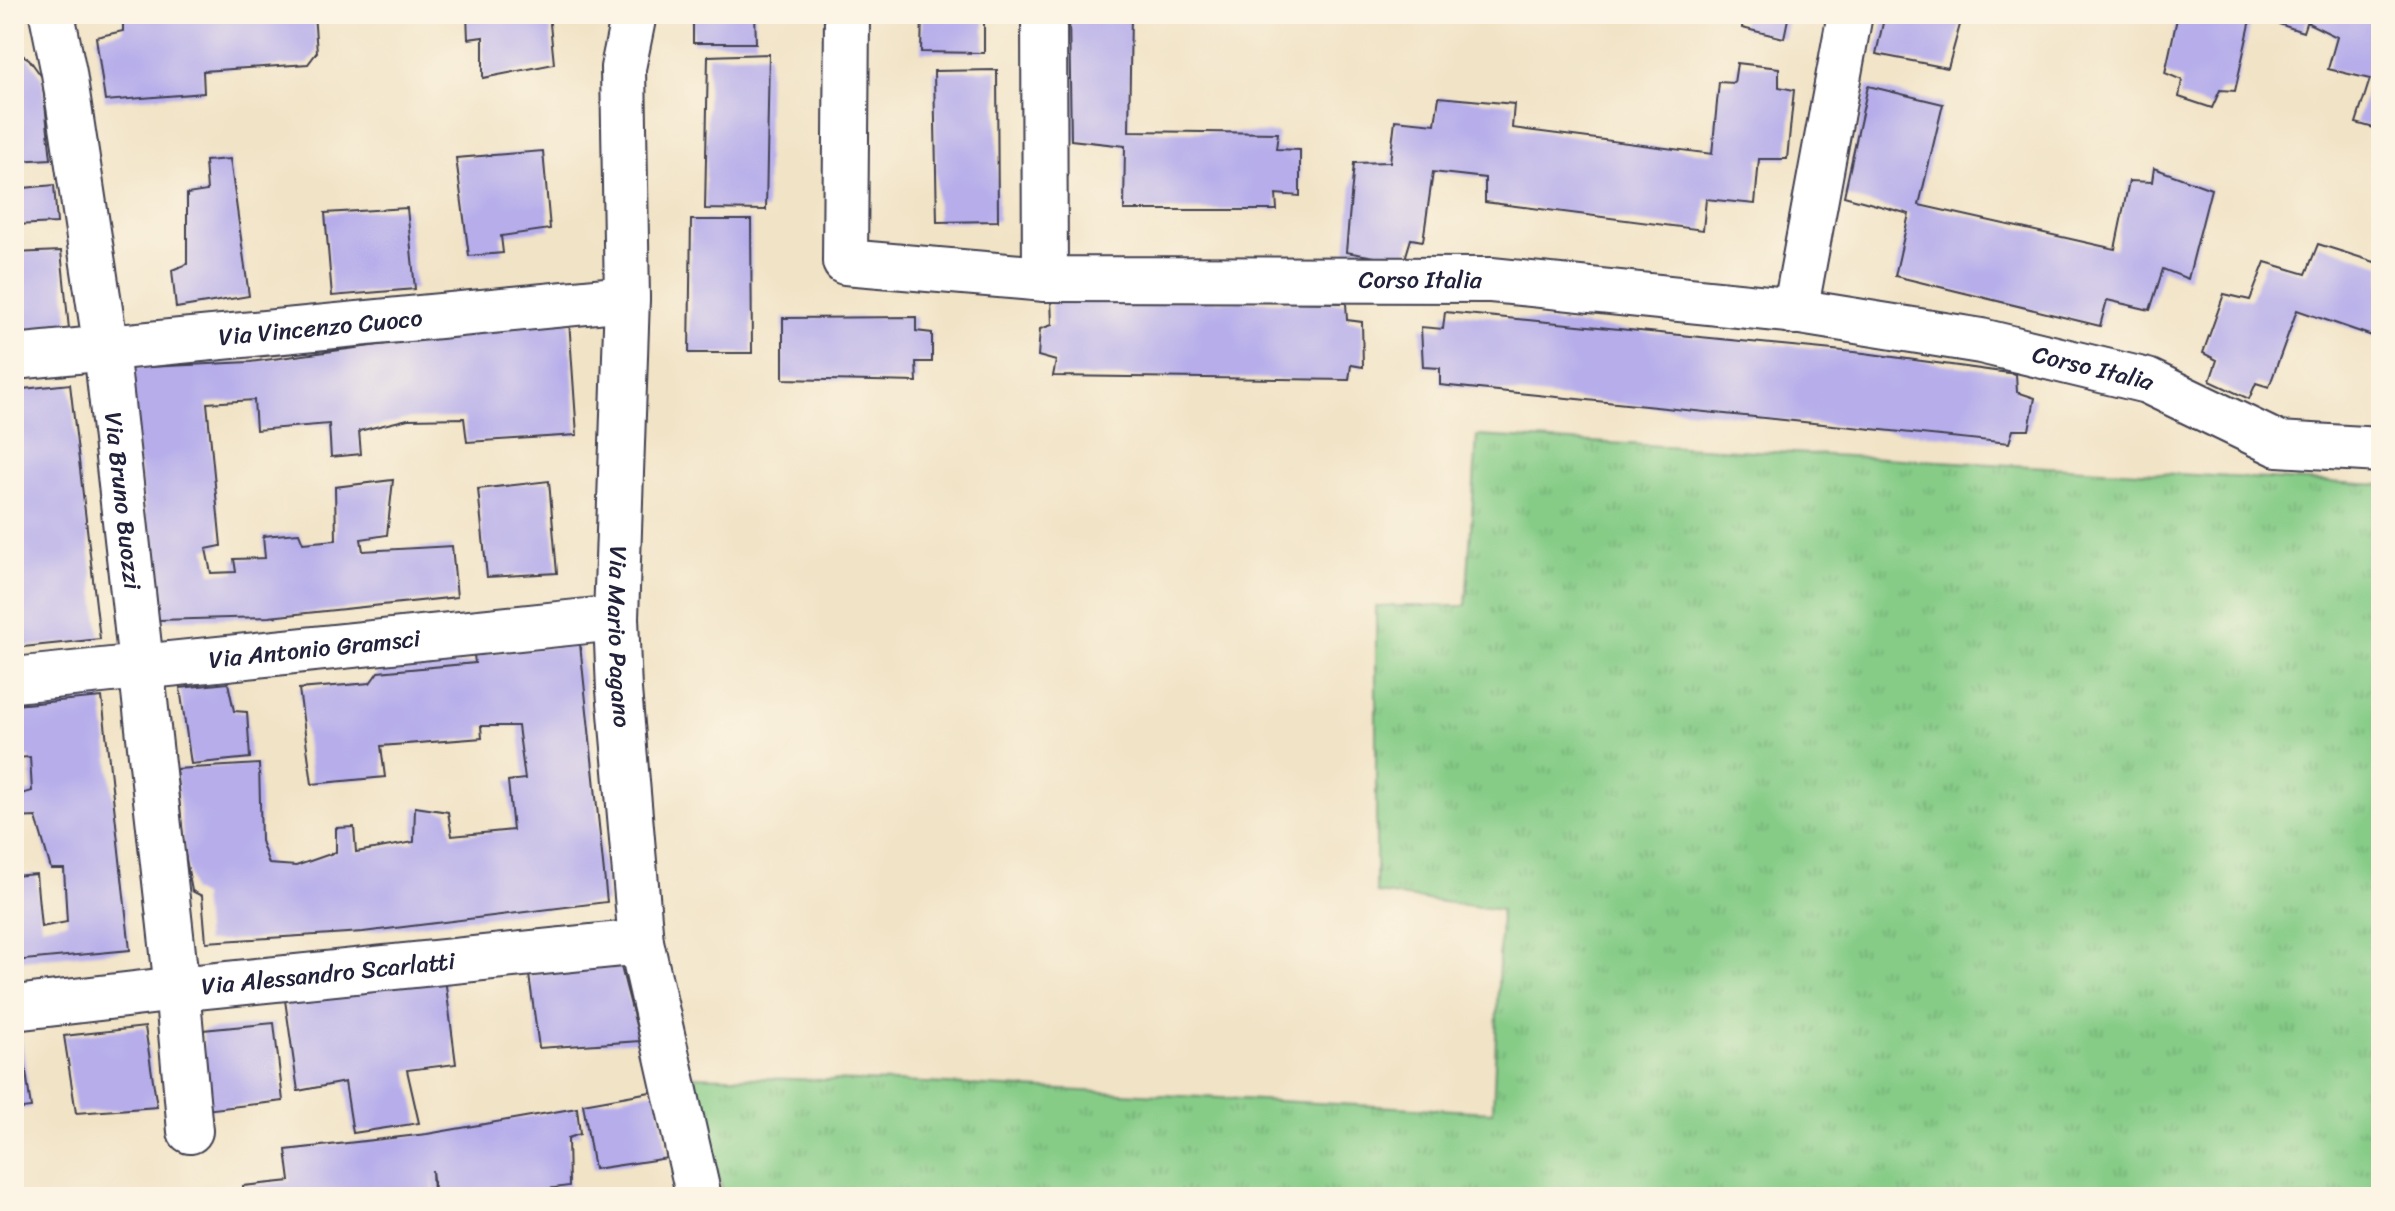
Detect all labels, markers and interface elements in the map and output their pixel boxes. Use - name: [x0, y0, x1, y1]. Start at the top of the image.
- street label: Corso Italia: [1359, 259, 1483, 301]
- street label: Via Vincenzo Cuoco: [217, 297, 424, 358]
- street label: Corso Italia: [2028, 333, 2163, 403]
- street label: Via Bruno Buozzi: [92, 410, 154, 593]
- street label: Via Mario Pagano: [595, 545, 643, 729]
- street label: Via Antonio Gramsci: [207, 617, 423, 681]
- street label: Via Alessandro Scarlatti: [199, 940, 458, 1007]

